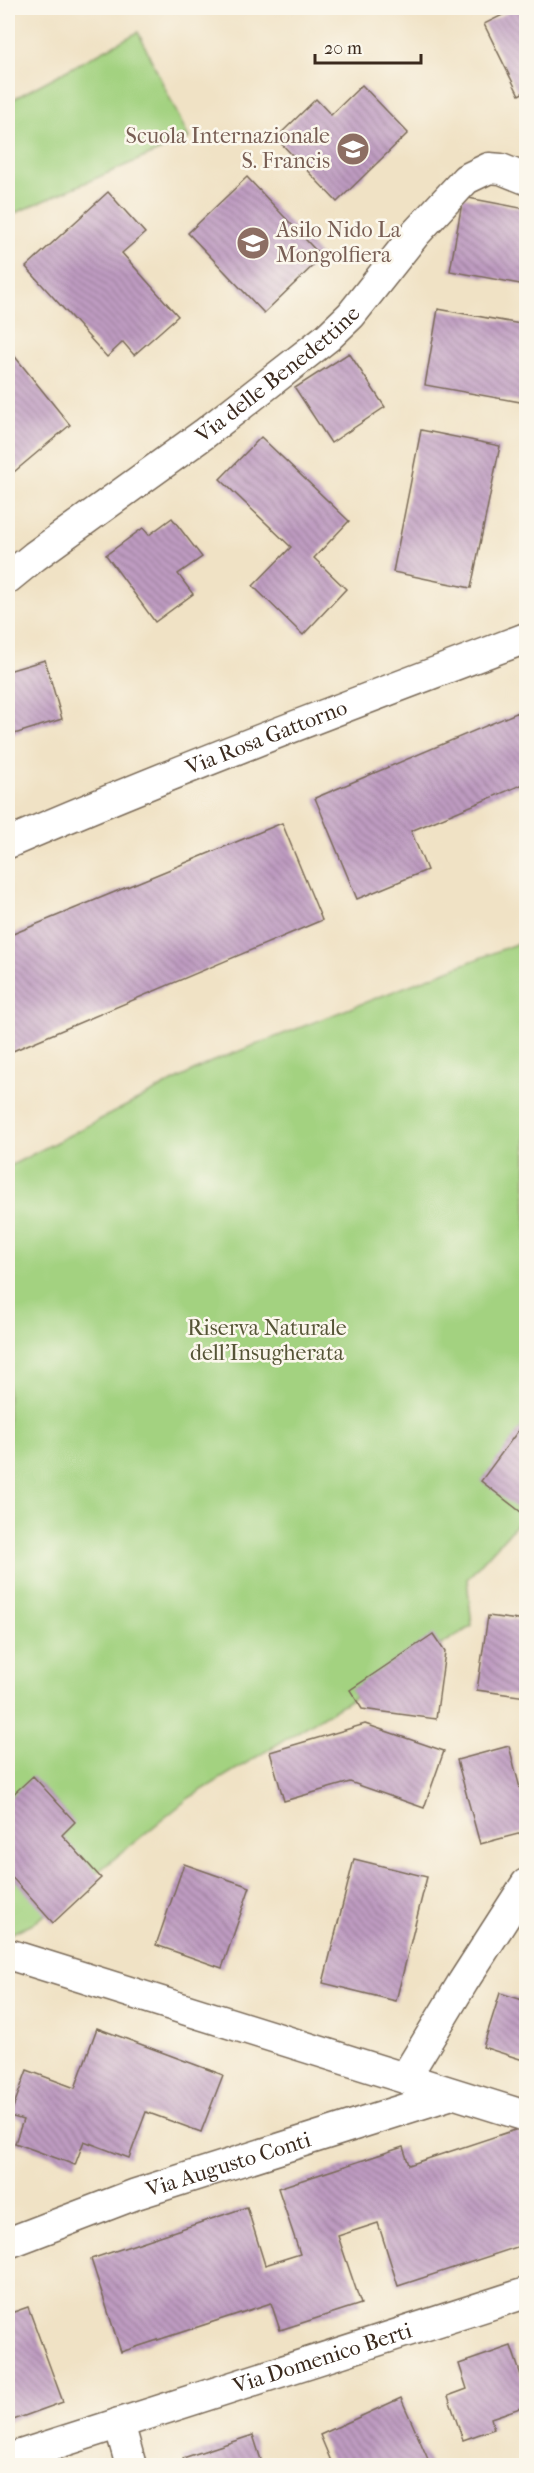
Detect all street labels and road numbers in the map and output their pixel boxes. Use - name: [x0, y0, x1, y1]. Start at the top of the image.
- street label: Via delle Benedettine: [190, 301, 366, 449]
- street label: Via Rosa Gattorno: [181, 694, 351, 781]
- street label: Via Augusto Conti: [142, 2126, 315, 2203]
- street label: Via Domenico Berti: [229, 2317, 415, 2399]

